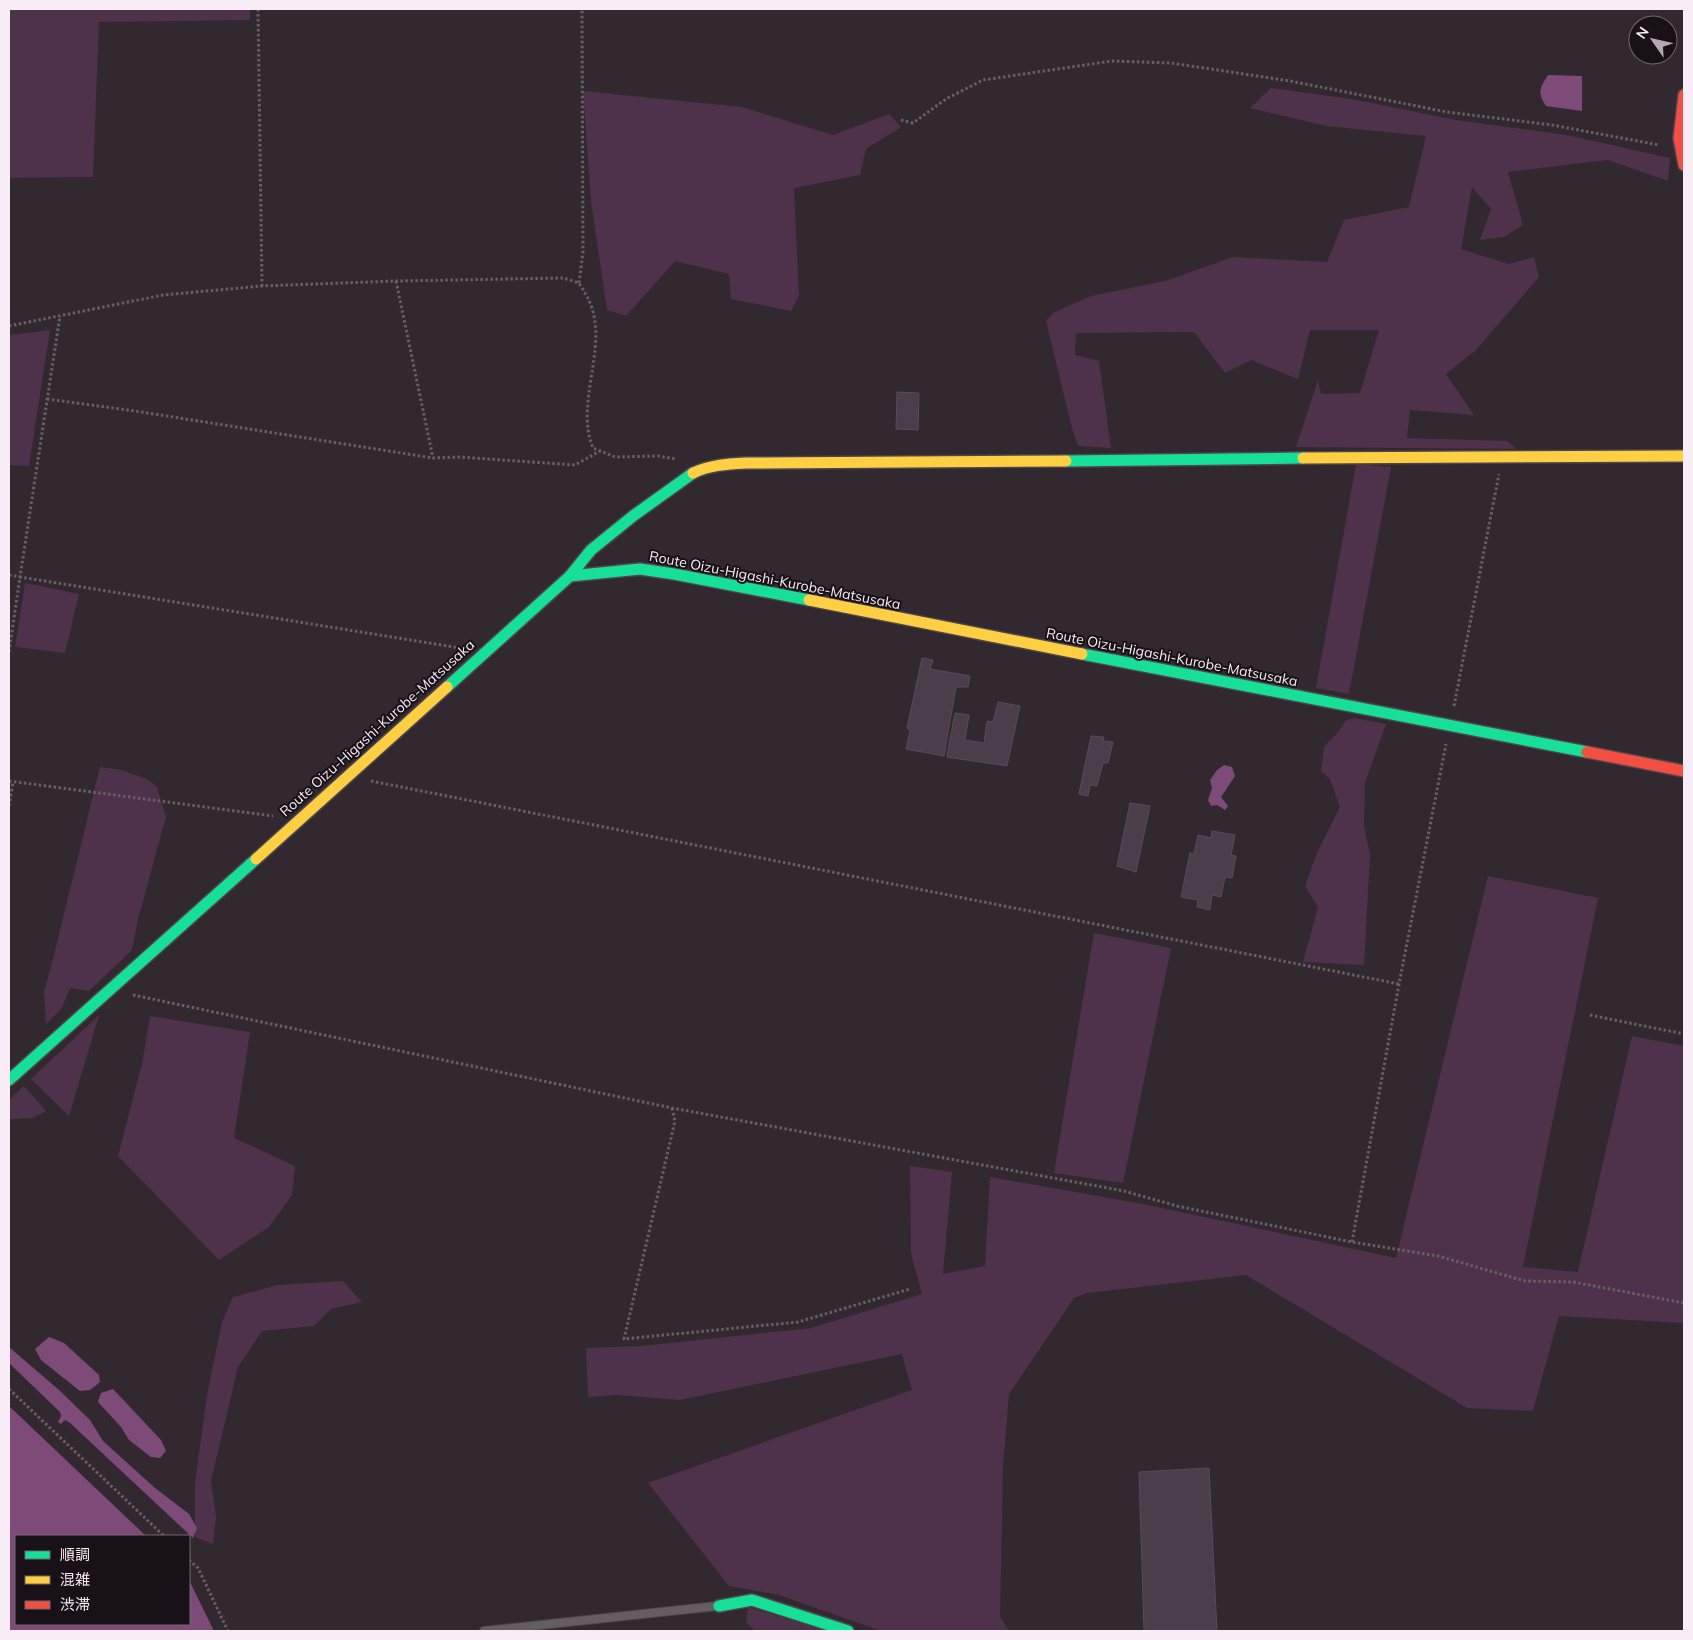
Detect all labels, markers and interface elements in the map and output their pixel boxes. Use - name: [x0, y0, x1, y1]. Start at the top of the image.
- north arrow: [1628, 15, 1678, 65]
- text: N: [1632, 23, 1653, 42]
- street label: Route Oizu-Higashi-Kurobe-Matsusaka: [648, 547, 902, 613]
- street label: Route Oizu-Higashi-Kurobe-Matsusaka: [1045, 624, 1299, 690]
- street label: Route Oizu-Higashi-Kurobe-Matsusaka: [276, 636, 478, 820]
- legend: [15, 1535, 190, 1625]
- text: 順調: [60, 1545, 90, 1564]
- text: 混雑: [60, 1570, 90, 1589]
- text: 渋滞: [60, 1595, 90, 1614]

